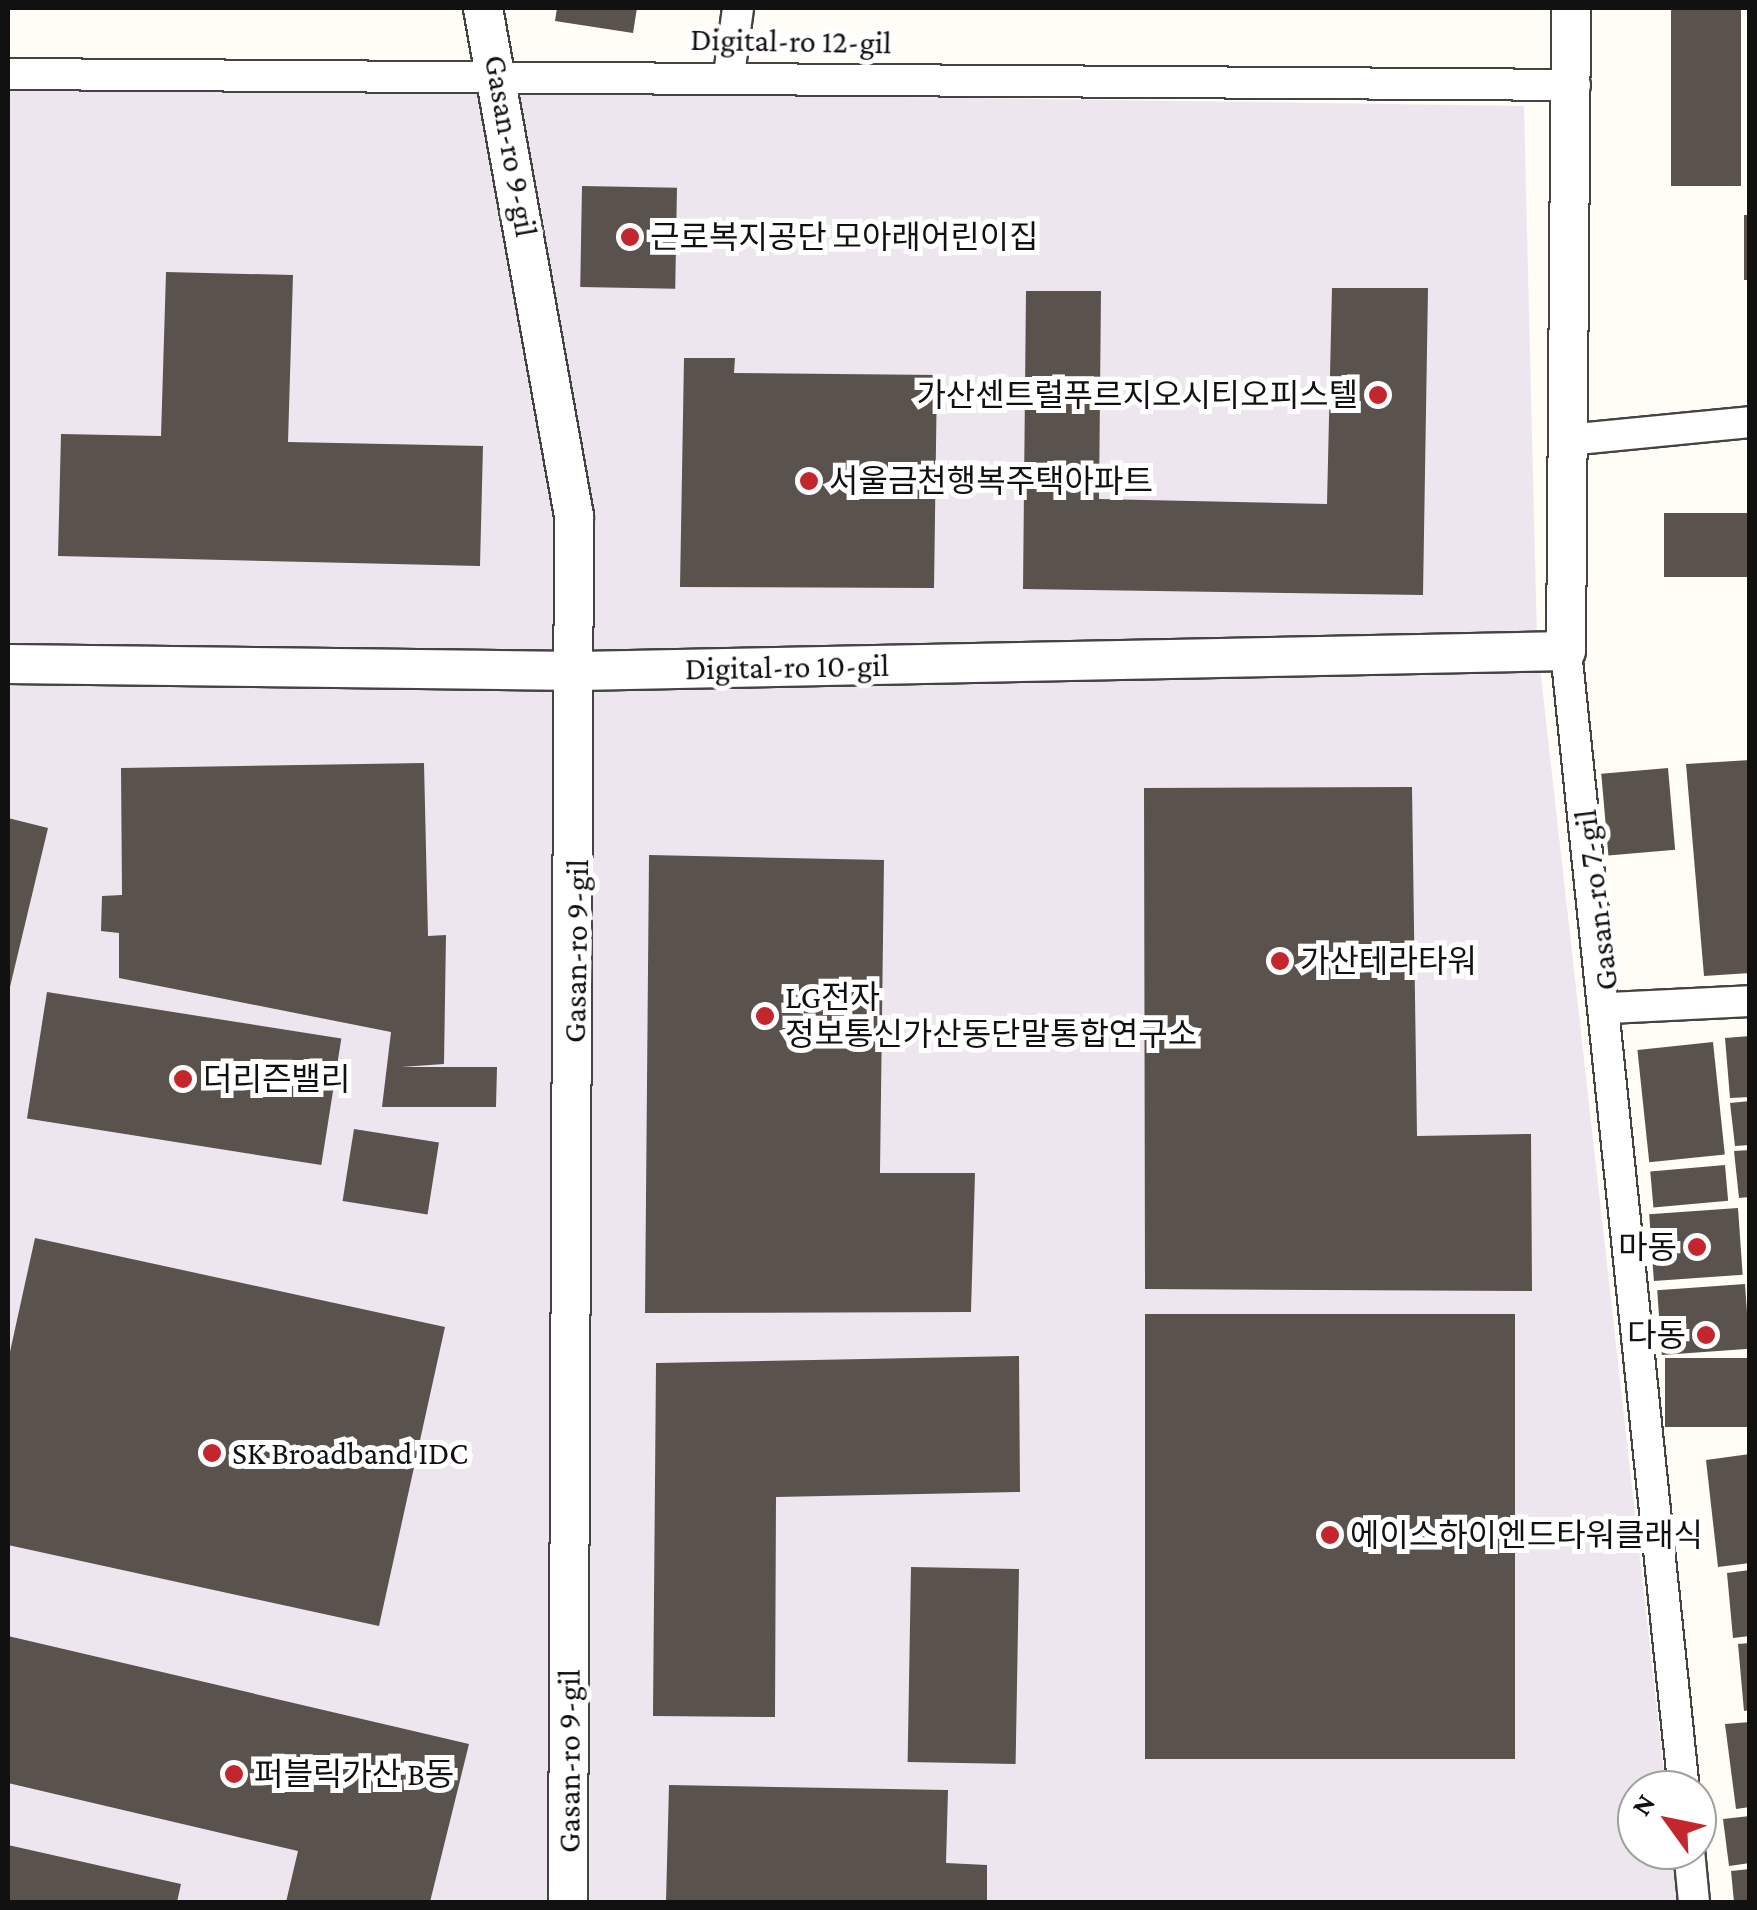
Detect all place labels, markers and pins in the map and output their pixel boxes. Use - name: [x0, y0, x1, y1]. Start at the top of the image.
- place label: 근로복지공단 모아래어린이집: [650, 218, 1039, 256]
- marker: 근로복지공단 모아래어린이집: [619, 226, 641, 248]
- place label: 가산센트럴푸르지오시티오피스텔: [916, 376, 1358, 414]
- marker: 가산센트럴푸르지오시티오피스텔: [1367, 384, 1389, 406]
- place label: 서울금천행복주택아파트: [829, 462, 1153, 500]
- marker: 서울금천행복주택아파트: [798, 470, 820, 492]
- place label: 가산테라타워: [1300, 942, 1477, 980]
- marker: 가산테라타워: [1269, 950, 1291, 972]
- place label: LG전자 정보통신가산동단말통합연구소: [785, 979, 1197, 1054]
- marker: LG전자 정보통신가산동단말통합연구소: [754, 1005, 776, 1027]
- place label: 더리즌밸리: [203, 1060, 350, 1098]
- marker: 더리즌밸리: [172, 1068, 194, 1090]
- place label: 마동: [1618, 1228, 1677, 1266]
- marker: 마동: [1686, 1236, 1708, 1258]
- place label: 다동: [1627, 1316, 1686, 1354]
- marker: 다동: [1695, 1324, 1717, 1346]
- place label: SK Broadband IDC: [232, 1434, 468, 1472]
- marker: SK Broadband IDC: [201, 1442, 223, 1464]
- place label: 에이스하이엔드타워클래식: [1350, 1516, 1703, 1554]
- marker: 에이스하이엔드타워클래식: [1319, 1524, 1341, 1546]
- place label: 퍼블릭가산 B동: [254, 1755, 454, 1793]
- marker: 퍼블릭가산 B동: [223, 1763, 245, 1785]

